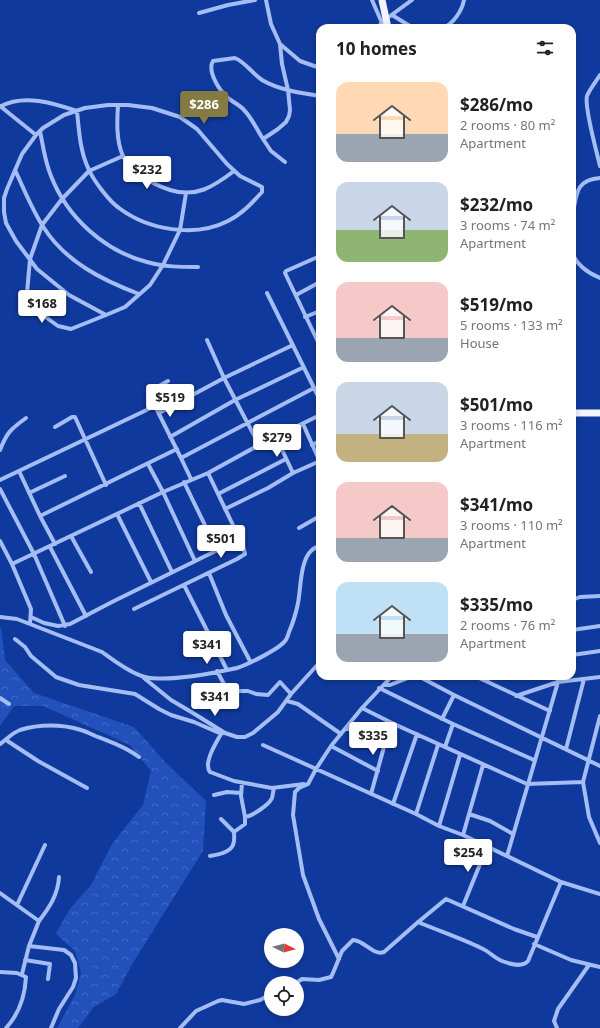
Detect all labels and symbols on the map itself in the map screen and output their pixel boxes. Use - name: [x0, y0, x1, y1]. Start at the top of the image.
- pin: $286: [180, 91, 228, 125]
- pin: $232: [123, 156, 171, 190]
- pin: $168: [18, 290, 66, 324]
- pin: $519: [146, 384, 194, 418]
- pin: $279: [253, 424, 301, 458]
- pin: $501: [197, 525, 245, 559]
- pin: $341: [183, 631, 231, 665]
- pin: $341: [191, 683, 239, 717]
- pin: $335: [349, 722, 397, 756]
- pin: $254: [444, 839, 492, 873]
- north arrow: [264, 928, 304, 968]

